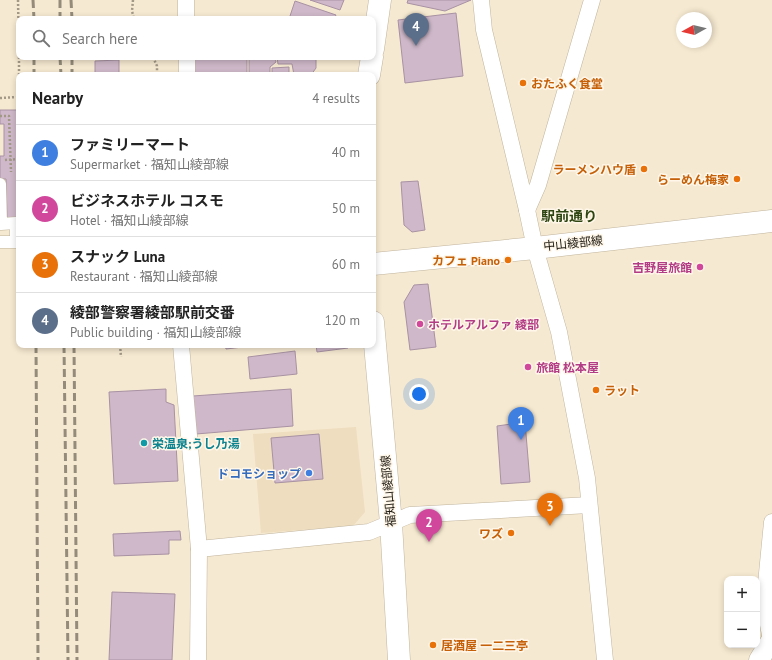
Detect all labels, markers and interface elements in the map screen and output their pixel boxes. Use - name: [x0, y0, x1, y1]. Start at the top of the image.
- north arrow: [676, 12, 712, 48]
- pin: 4: [403, 13, 429, 46]
- search box: [16, 16, 376, 60]
- icon: search: [30, 27, 52, 49]
- text: Search here: [62, 29, 138, 48]
- place label: おたふく食堂: [531, 76, 603, 91]
- marker: おたふく食堂: [518, 78, 528, 88]
- text: Nearby: [32, 87, 83, 109]
- text: 4 results: [312, 90, 360, 107]
- text: ファミリーマート: [70, 135, 190, 154]
- text: 1: [41, 144, 49, 161]
- text: 40 m: [332, 144, 360, 161]
- text: Supermarket · 福知山綾部線: [70, 156, 229, 173]
- place label: ラーメンハウ盾: [552, 162, 636, 177]
- marker: ラーメンハウ盾: [639, 164, 649, 174]
- place label: らーめん梅家: [657, 172, 729, 187]
- marker: らーめん梅家: [732, 174, 742, 184]
- text: ビジネスホテル コスモ: [70, 191, 224, 210]
- text: 2: [41, 200, 49, 217]
- text: 50 m: [332, 200, 360, 217]
- district label: 駅前通り: [541, 207, 597, 225]
- text: Hotel · 福知山綾部線: [70, 212, 189, 229]
- street label: 中山綾部線: [542, 232, 604, 254]
- text: スナック Luna: [70, 247, 165, 266]
- place label: カフェ Piano: [432, 253, 501, 268]
- marker: カフェ Piano: [503, 255, 513, 265]
- text: 3: [41, 256, 49, 273]
- text: 60 m: [332, 256, 360, 273]
- place label: 吉野屋旅館: [632, 260, 692, 275]
- marker: 吉野屋旅館: [695, 262, 705, 272]
- text: Restaurant · 福知山綾部線: [70, 268, 218, 285]
- text: 綾部警察署綾部駅前交番: [70, 303, 235, 322]
- text: 4: [41, 312, 49, 329]
- text: 120 m: [325, 312, 360, 329]
- place label: ホテルアルファ 綾部: [428, 317, 539, 332]
- marker: ホテルアルファ 綾部: [415, 319, 425, 329]
- text: Public building · 福知山綾部線: [70, 324, 241, 341]
- place label: 旅館 松本屋: [536, 360, 599, 375]
- marker: 旅館 松本屋: [523, 362, 533, 372]
- place label: ラット: [604, 383, 640, 398]
- your location: [409, 384, 429, 404]
- marker: ラット: [591, 385, 601, 395]
- pin: 1: [508, 407, 534, 440]
- place label: 栄温泉;うし乃湯: [152, 436, 239, 451]
- marker: 栄温泉;うし乃湯: [139, 438, 149, 448]
- street label: 福知山綾部線: [377, 454, 399, 528]
- place label: ドコモショップ: [217, 466, 301, 481]
- marker: ドコモショップ: [304, 468, 314, 478]
- pin: 3: [537, 493, 563, 526]
- pin: 2: [416, 509, 442, 542]
- place label: ワズ: [479, 526, 503, 541]
- marker: ワズ: [506, 528, 516, 538]
- map controls: [724, 576, 760, 648]
- button: +: [724, 576, 760, 612]
- button: −: [724, 612, 760, 648]
- place label: 居酒屋 一二三亭: [441, 638, 528, 653]
- marker: 居酒屋 一二三亭: [428, 640, 438, 650]

